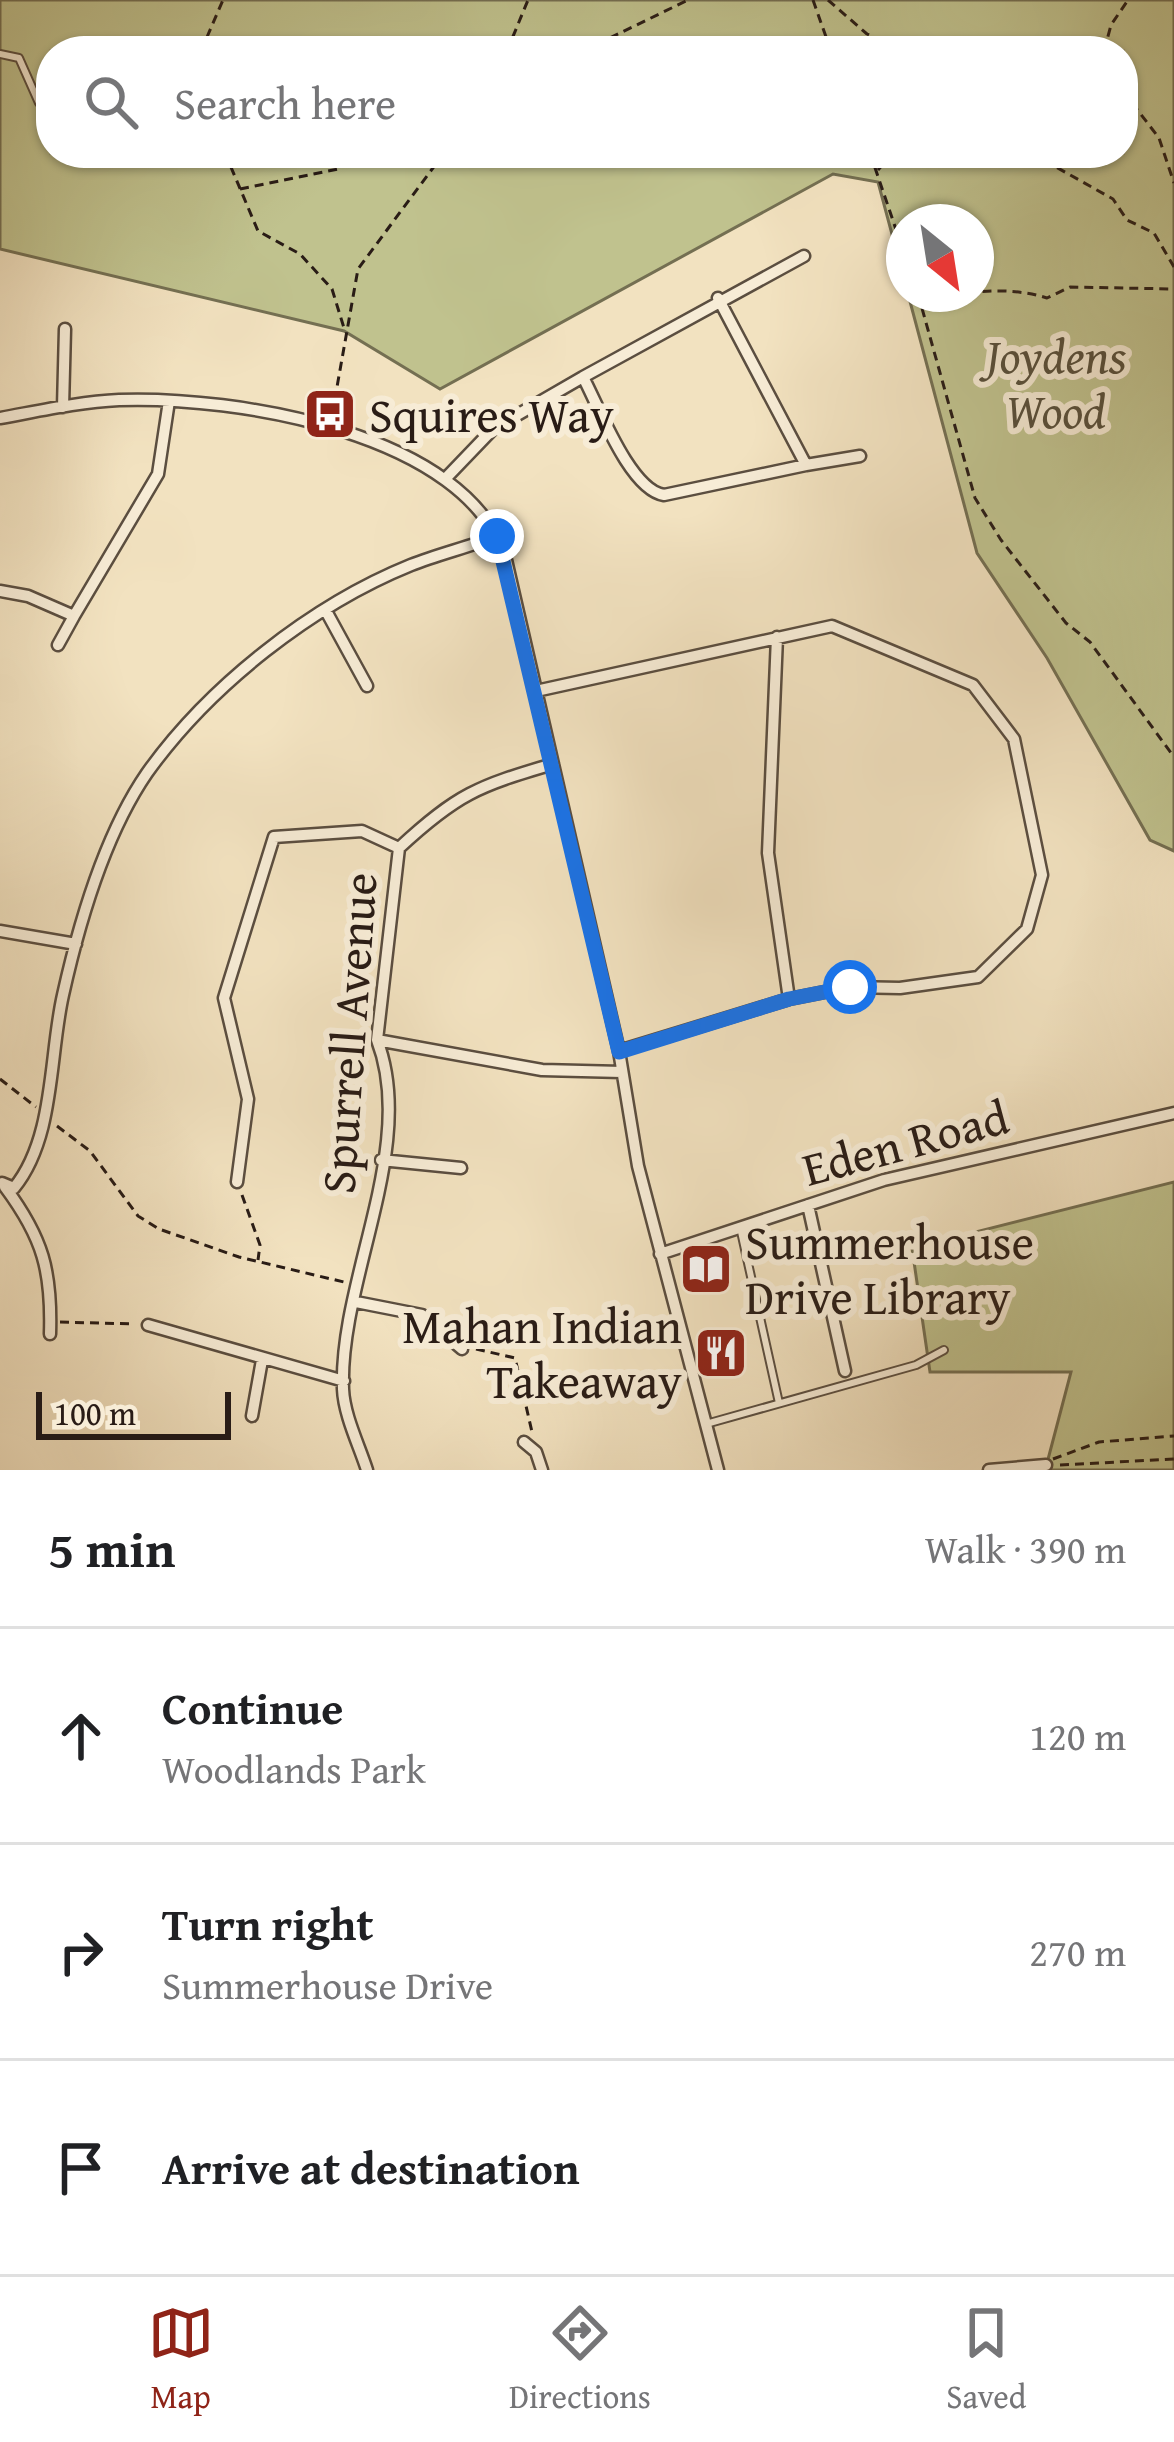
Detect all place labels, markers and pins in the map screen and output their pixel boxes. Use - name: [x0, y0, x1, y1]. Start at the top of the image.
- place label: Squires Way: [369, 379, 614, 450]
- bus stop icon: Squires Way: [302, 386, 358, 442]
- place label: Summerhouse Drive Library: [745, 1206, 1034, 1332]
- library icon: Summerhouse Drive Library: [678, 1241, 734, 1297]
- place label: Mahan Indian Takeaway: [402, 1290, 682, 1416]
- restaurant icon: Mahan Indian Takeaway: [693, 1325, 749, 1381]

